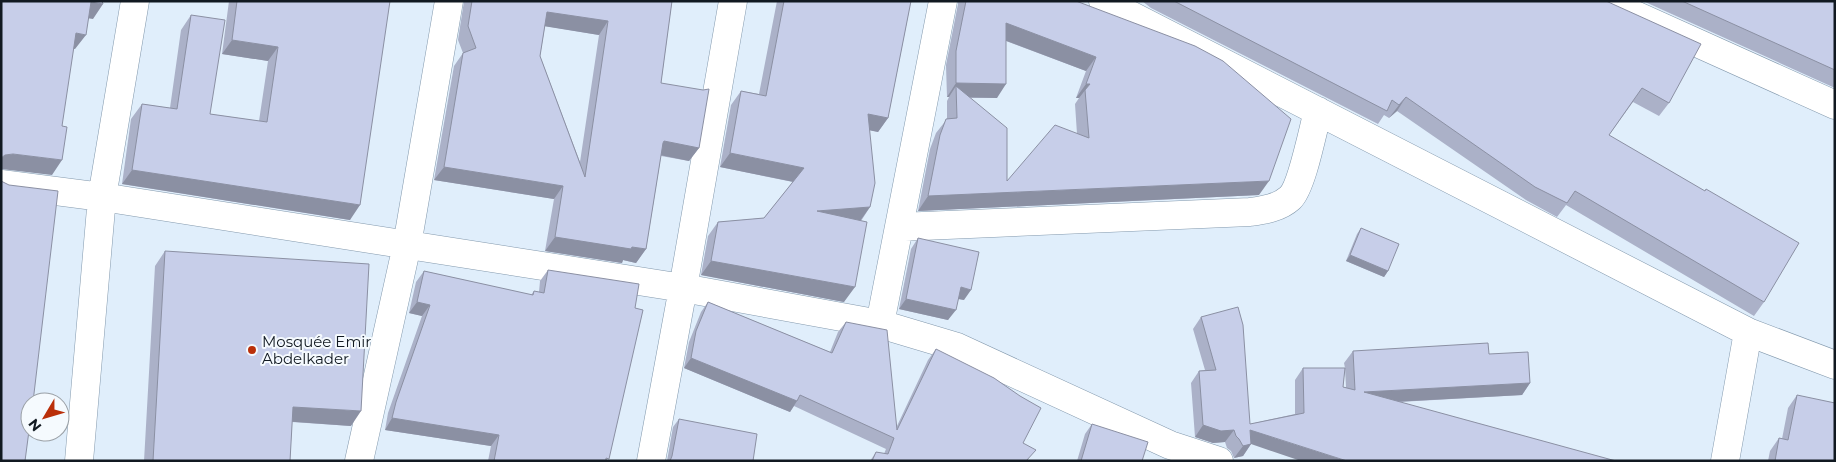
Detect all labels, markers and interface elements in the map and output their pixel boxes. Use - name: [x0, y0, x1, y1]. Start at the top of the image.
- place label: Mosquée Emir Abdelkader: [262, 332, 371, 368]
- marker: Mosquée Emir Abdelkader: [246, 344, 258, 356]
- north arrow: [20, 392, 70, 442]
- text: N: [24, 415, 45, 435]

